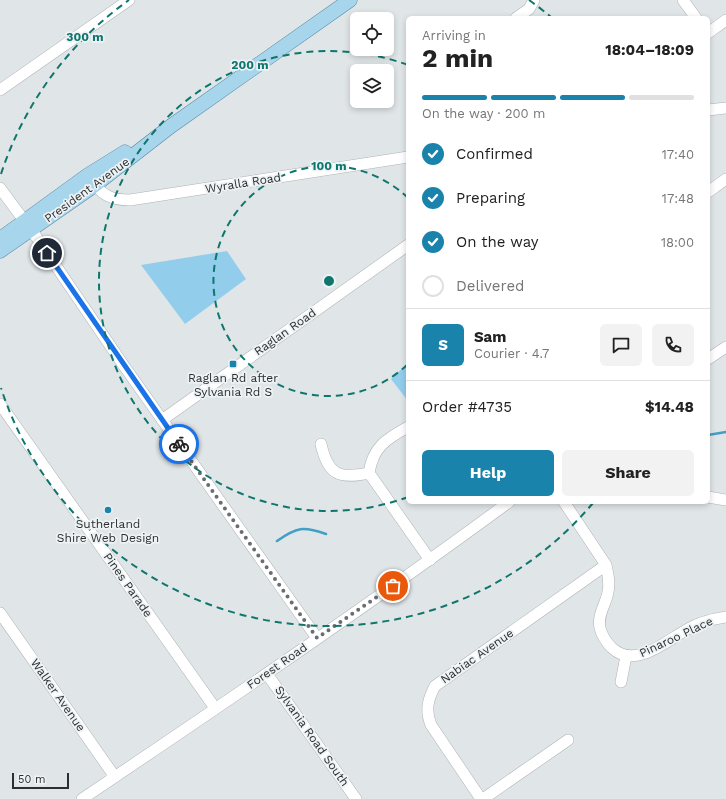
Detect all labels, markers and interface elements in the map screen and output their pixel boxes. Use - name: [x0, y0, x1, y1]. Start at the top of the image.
- map controls: [350, 12, 394, 108]
- button: locate: [350, 12, 394, 56]
- text: Arriving in: [422, 28, 486, 43]
- text: 300 m: [66, 30, 104, 44]
- text: 18:04–18:09: [605, 41, 694, 59]
- text: 2 min: [422, 43, 493, 73]
- text: 200 m: [231, 58, 269, 72]
- button: layers: [350, 64, 394, 108]
- text: On the way · 200 m: [422, 106, 546, 121]
- icon: check: [422, 143, 444, 165]
- text: Confirmed: [456, 145, 533, 163]
- text: 17:40: [662, 147, 694, 162]
- street label: President Avenue: [42, 155, 132, 225]
- text: 100 m: [311, 159, 347, 173]
- street label: Wyralla Road: [204, 170, 282, 196]
- icon: check: [422, 187, 444, 209]
- text: Preparing: [456, 189, 525, 207]
- text: 17:48: [662, 191, 694, 206]
- icon: check: [422, 231, 444, 253]
- text: On the way: [456, 233, 538, 251]
- text: 18:00: [661, 235, 694, 250]
- pin: [30, 236, 64, 270]
- icon: home: [36, 242, 58, 264]
- centre of rings: [322, 274, 336, 288]
- text: Delivered: [456, 277, 524, 295]
- street label: Raglan Road: [251, 305, 319, 359]
- button: chat: [600, 324, 642, 366]
- button: phone: [652, 324, 694, 366]
- text: Sam: [474, 328, 506, 346]
- text: S: [438, 336, 448, 354]
- text: Courier · 4.7: [474, 346, 549, 361]
- marker: Raglan Rd after Sylvania Rd S: [228, 359, 238, 369]
- place label: Raglan Rd after Sylvania Rd S: [188, 371, 278, 399]
- text: Order #4735: [422, 398, 512, 416]
- text: $14.48: [645, 398, 694, 416]
- courier: [159, 424, 199, 464]
- icon: bike: [168, 433, 190, 455]
- button: Help: [422, 450, 554, 496]
- button: Share: [562, 450, 694, 496]
- marker: Sutherland Shire Web Design: [103, 505, 113, 515]
- place label: Sutherland Shire Web Design: [57, 517, 159, 545]
- street label: Pines Parade: [101, 550, 155, 620]
- pin: [376, 569, 410, 603]
- icon: bag: [382, 575, 404, 597]
- street label: Pinaroo Place: [637, 614, 715, 660]
- street label: Nabiac Avenue: [438, 626, 516, 686]
- street label: Forest Road: [244, 640, 310, 692]
- street label: Walker Avenue: [28, 656, 88, 734]
- street label: Sylvania Road South: [272, 683, 352, 789]
- scale bar: [12, 771, 69, 790]
- text: 50 m: [18, 773, 45, 786]

